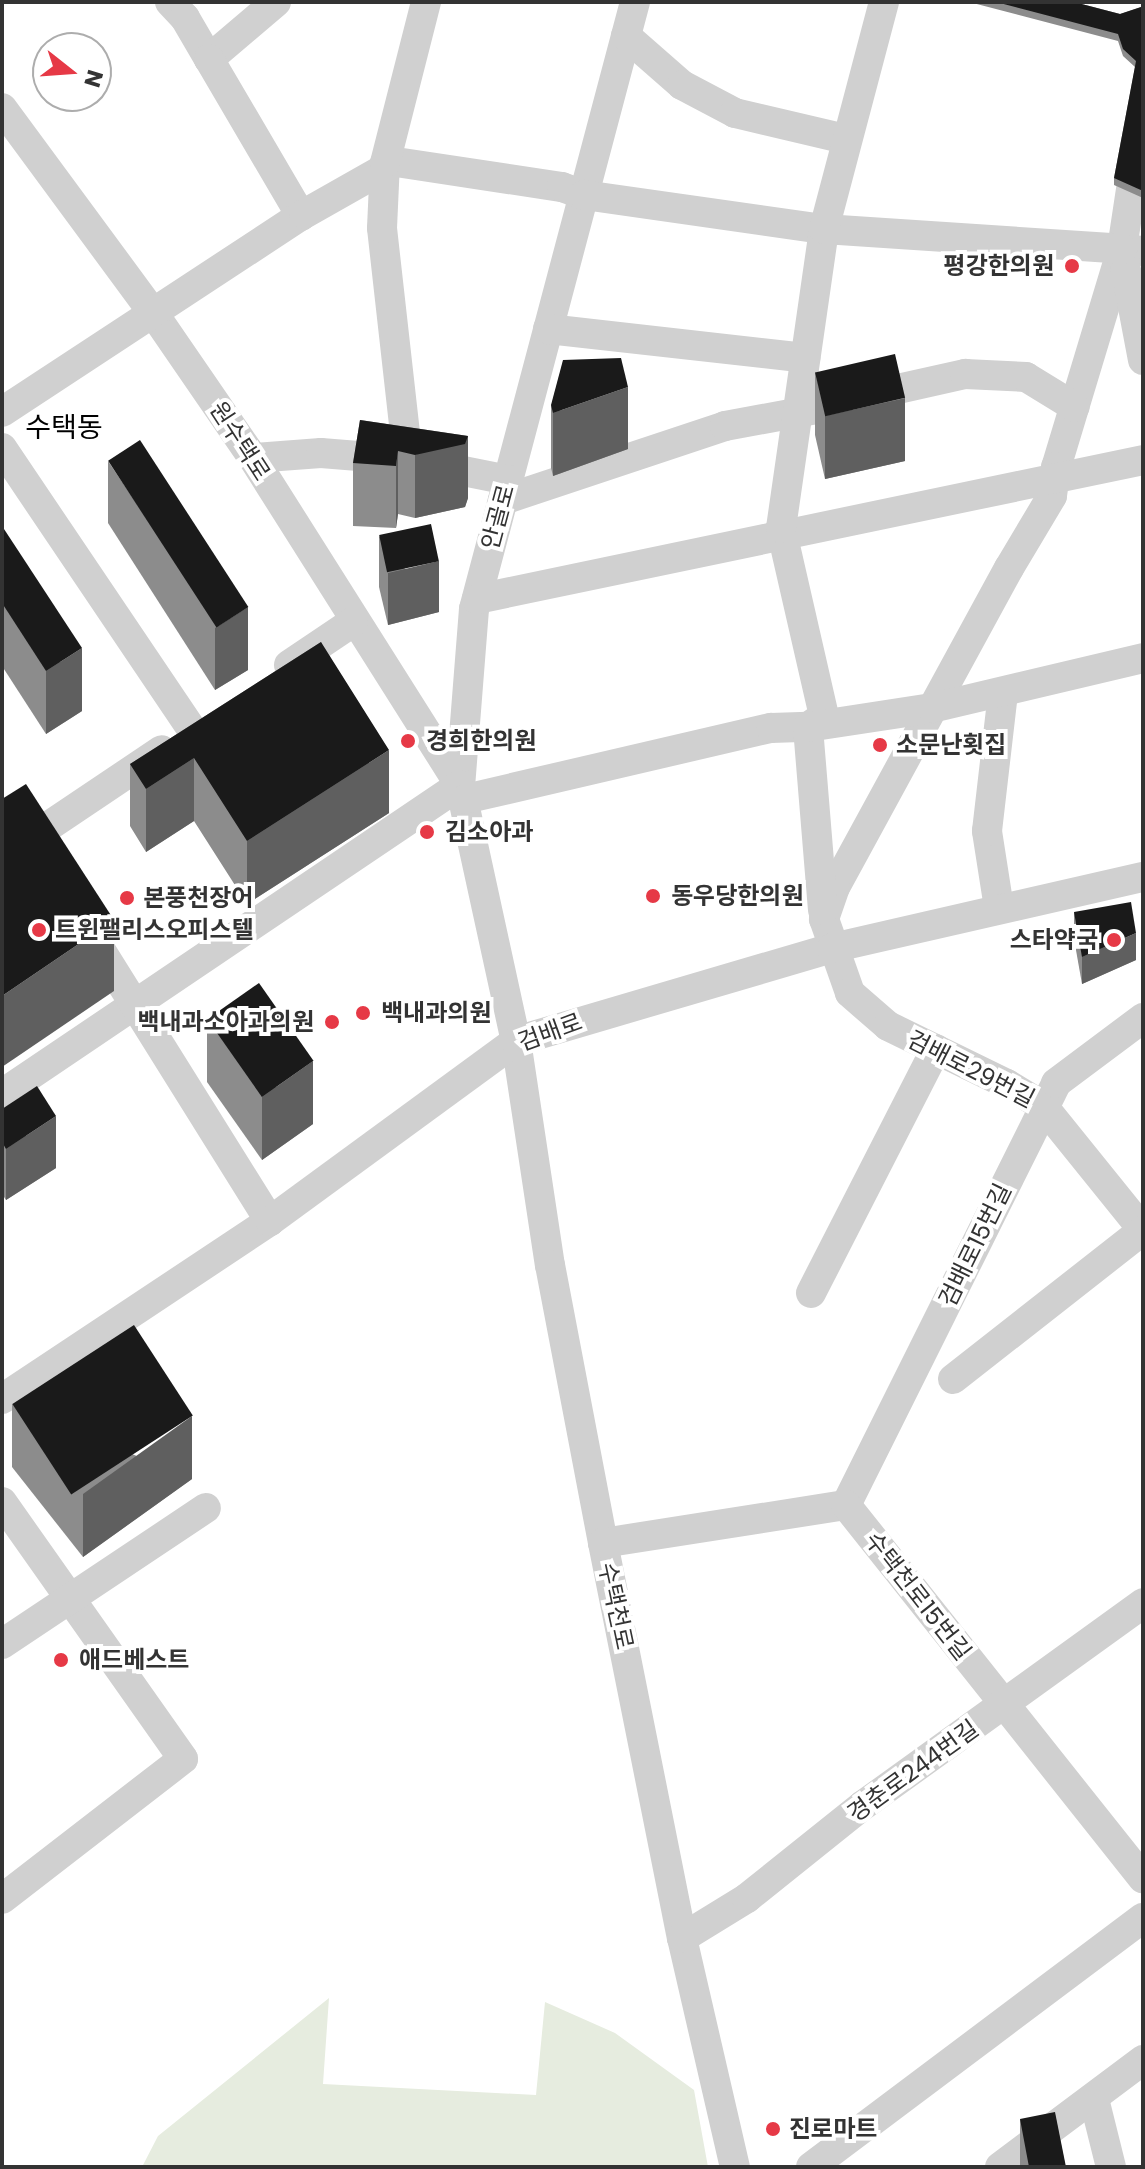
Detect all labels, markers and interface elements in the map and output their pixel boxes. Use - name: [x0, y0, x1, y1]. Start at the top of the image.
- north arrow: [32, 32, 112, 112]
- text: N: [76, 66, 111, 91]
- place label: 평강한의원: [944, 252, 1054, 280]
- marker: 평강한의원: [1061, 255, 1083, 277]
- street label: 원수택로: [204, 396, 276, 486]
- district label: 수택동: [25, 411, 103, 445]
- street label: 안골로: [476, 481, 520, 553]
- place label: 경희한의원: [426, 727, 536, 755]
- marker: 경희한의원: [397, 730, 419, 752]
- place label: 소문난횟집: [896, 731, 1006, 759]
- marker: 소문난횟집: [871, 736, 889, 754]
- place label: 김소아과: [445, 818, 533, 846]
- marker: 김소아과: [416, 821, 438, 843]
- place label: 동우당한의원: [671, 882, 803, 910]
- place label: 본풍천장어: [143, 884, 253, 912]
- marker: 동우당한의원: [642, 885, 664, 907]
- marker: 본풍천장어: [118, 889, 136, 907]
- place label: 트윈팰리스오피스텔: [55, 916, 254, 944]
- marker: 트윈팰리스오피스텔: [30, 921, 48, 939]
- place label: 스타약국: [1010, 926, 1098, 954]
- marker: 스타약국: [1105, 931, 1123, 949]
- place label: 백내과의원: [381, 999, 491, 1027]
- marker: 백내과의원: [352, 1002, 374, 1024]
- street label: 검배로: [514, 1007, 586, 1057]
- place label: 백내과소아과의원: [137, 1008, 314, 1036]
- marker: 백내과소아과의원: [321, 1011, 343, 1033]
- street label: 검배로29번길: [902, 1025, 1040, 1113]
- street label: 검배로15번길: [933, 1179, 1017, 1311]
- street label: 수택천로15번길: [859, 1526, 977, 1666]
- street label: 수택천로: [593, 1560, 639, 1652]
- place label: 애드베스트: [79, 1646, 189, 1674]
- marker: 애드베스트: [50, 1649, 72, 1671]
- street label: 경춘로244번길: [842, 1714, 984, 1828]
- place label: 진로마트: [789, 2115, 877, 2143]
- marker: 진로마트: [764, 2120, 782, 2138]

